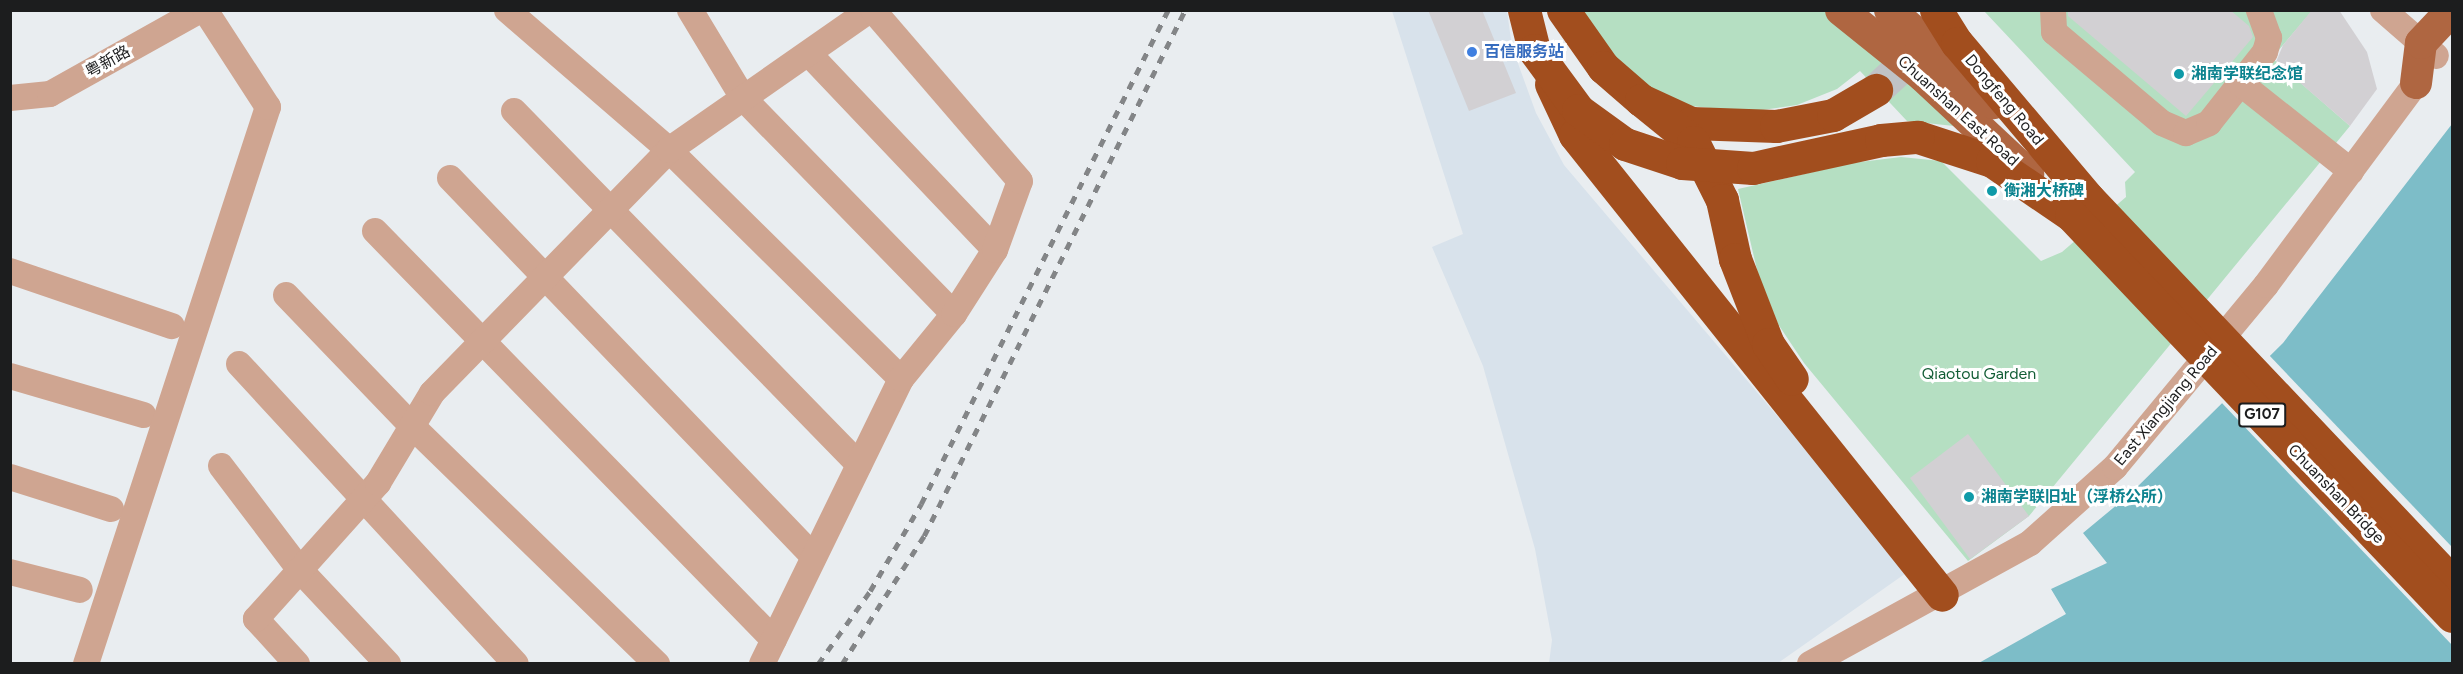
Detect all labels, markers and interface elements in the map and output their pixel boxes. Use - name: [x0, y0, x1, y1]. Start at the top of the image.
- street label: 粤新路: [82, 42, 134, 82]
- place label: 百信服务站: [1484, 42, 1564, 62]
- marker: 百信服务站: [1465, 45, 1479, 59]
- street label: Dongfeng Road: [1961, 51, 2047, 149]
- street label: Chuanshan East Road: [1894, 52, 2022, 170]
- place label: 湘南学联纪念馆: [2191, 64, 2303, 84]
- marker: 湘南学联纪念馆: [2172, 67, 2186, 81]
- place label: 衡湘大桥碑: [2004, 181, 2084, 201]
- marker: 衡湘大桥碑: [1985, 184, 1999, 198]
- street label: East Xiangjiang Road: [2110, 342, 2222, 470]
- park label: Qiaotou Garden: [1922, 364, 2036, 384]
- road number: G107: [2238, 403, 2286, 427]
- street label: Chuanshan Bridge: [2284, 440, 2388, 548]
- place label: 湘南学联旧址（浮桥公所）: [1981, 487, 2173, 507]
- marker: 湘南学联旧址（浮桥公所）: [1962, 490, 1976, 504]

